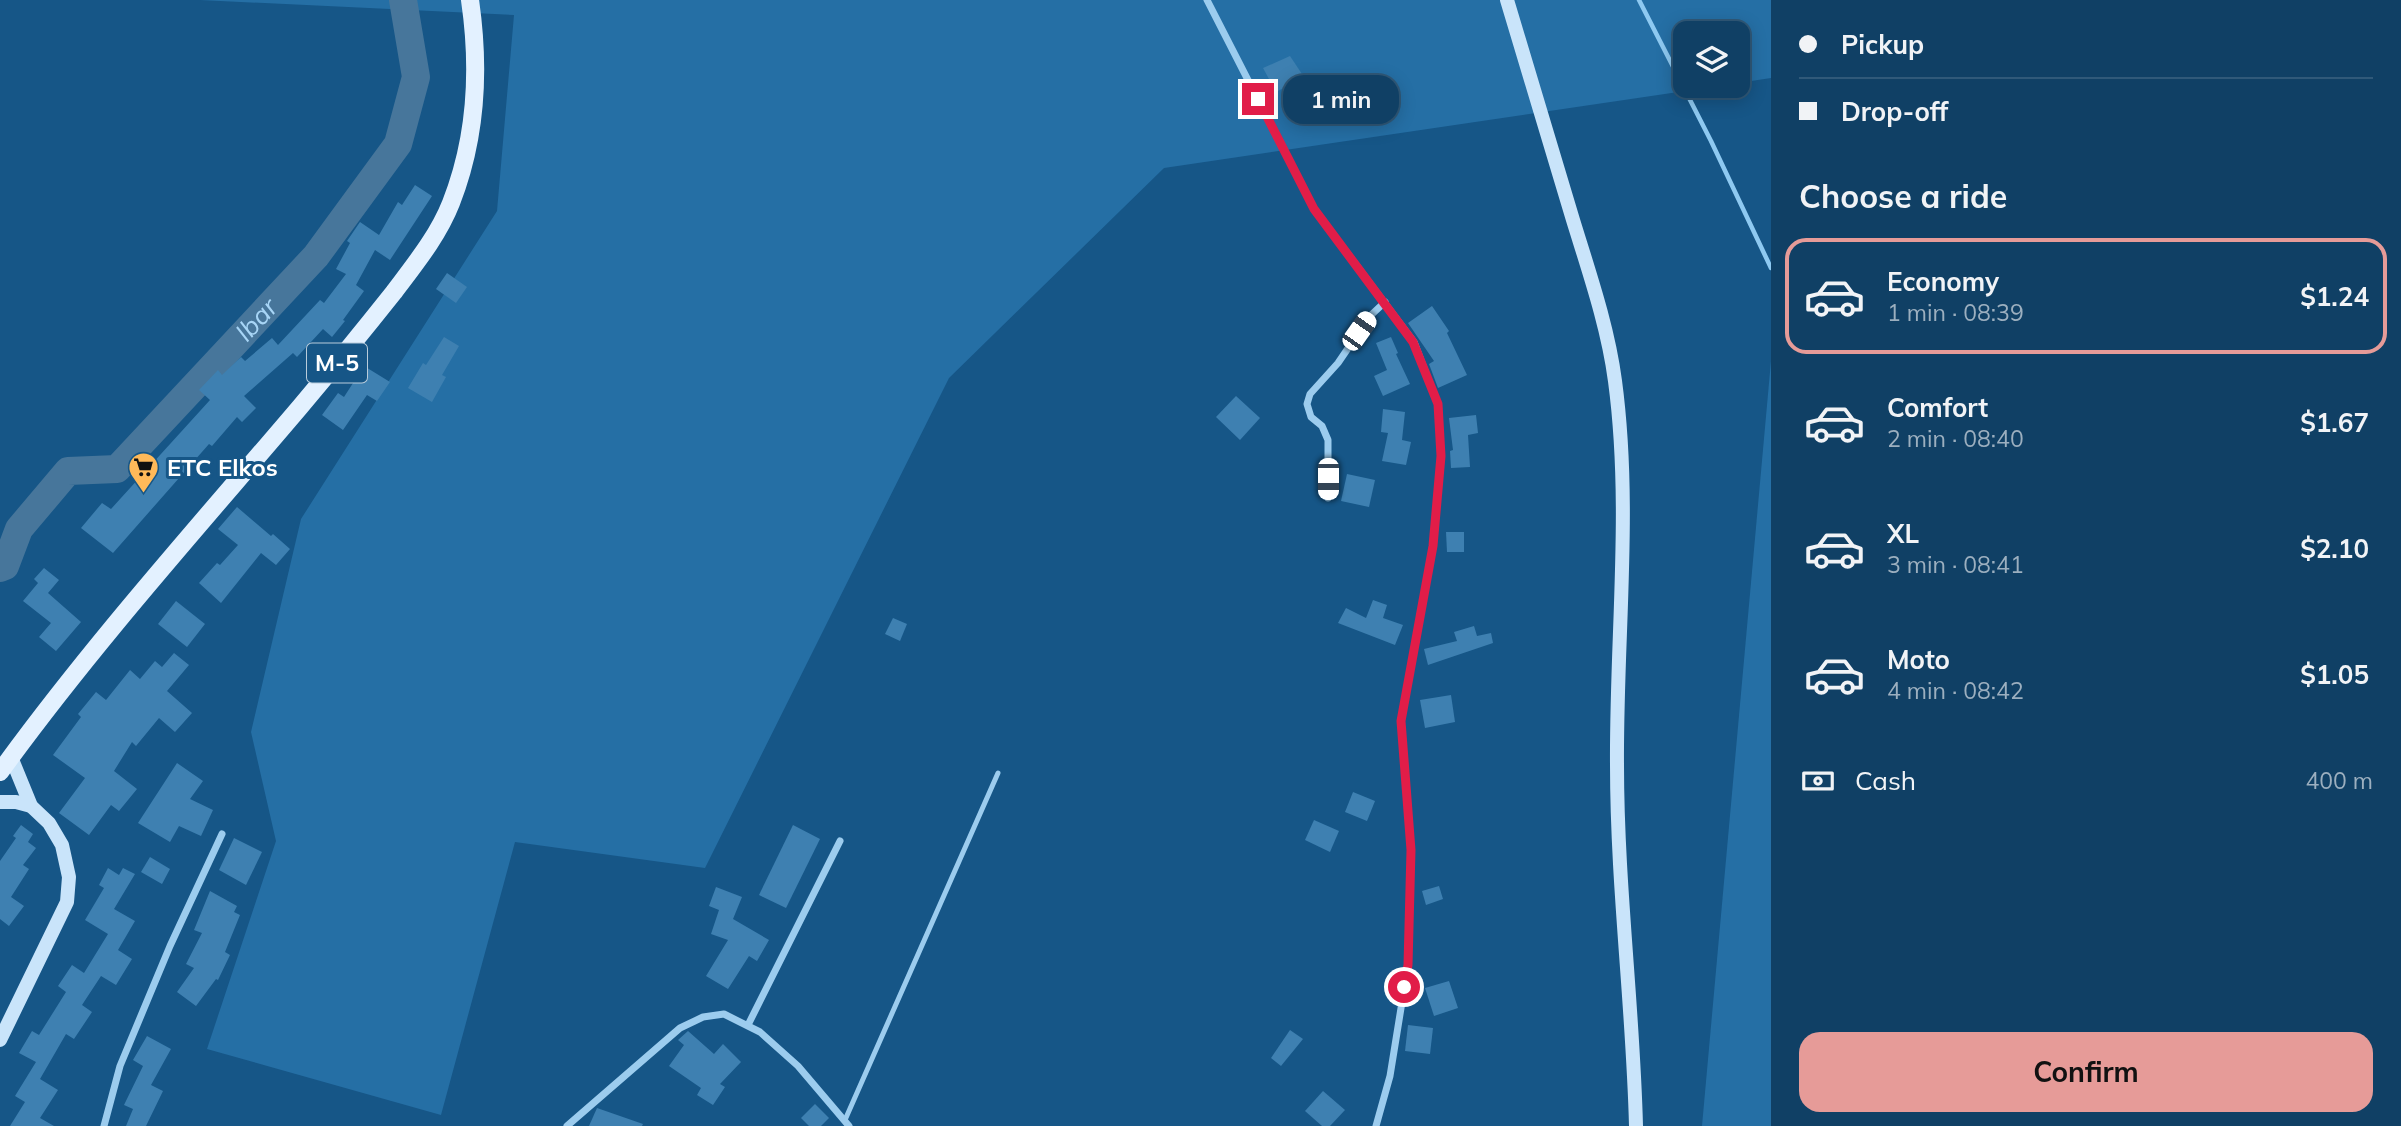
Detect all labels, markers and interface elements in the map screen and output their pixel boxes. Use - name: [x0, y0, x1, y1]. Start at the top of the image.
- map controls: [1673, 21, 1750, 98]
- button: layers: [1673, 21, 1750, 98]
- text: Pickup: [1841, 28, 1924, 61]
- callout: 1 min: [1282, 74, 1398, 124]
- route end: [1242, 83, 1274, 115]
- text: 1 min: [1311, 85, 1371, 114]
- text: Drop-off: [1841, 95, 1948, 128]
- text: Choose a ride: [1799, 176, 2007, 216]
- icon: car: [1803, 265, 1866, 328]
- text: Economy: [1887, 265, 1999, 298]
- text: $1.24: [2300, 280, 2369, 313]
- water label: Ibar: [228, 290, 285, 348]
- text: 1 min · 08:39: [1887, 298, 2024, 327]
- car: [1339, 308, 1380, 354]
- road number: M-5: [307, 344, 367, 382]
- icon: car: [1803, 391, 1866, 454]
- text: Comfort: [1887, 391, 1988, 424]
- text: $1.67: [2300, 406, 2369, 439]
- text: 2 min · 08:40: [1887, 424, 2024, 453]
- supermarket icon: ETC Elkos: [127, 451, 161, 495]
- place label: ETC Elkos: [167, 452, 278, 482]
- car: [1318, 458, 1339, 500]
- icon: car: [1803, 517, 1866, 580]
- text: XL: [1887, 517, 1919, 550]
- text: $2.10: [2300, 532, 2369, 565]
- text: 3 min · 08:41: [1887, 550, 2024, 579]
- icon: car: [1803, 643, 1866, 706]
- text: Moto: [1887, 643, 1950, 676]
- text: $1.05: [2300, 658, 2369, 691]
- text: 4 min · 08:42: [1887, 676, 2024, 705]
- icon: cash: [1799, 762, 1837, 800]
- text: Cash: [1855, 764, 1916, 797]
- text: 400 m: [2305, 766, 2373, 795]
- route start: [1388, 971, 1420, 1003]
- button: Confirm: [1799, 1032, 2373, 1112]

